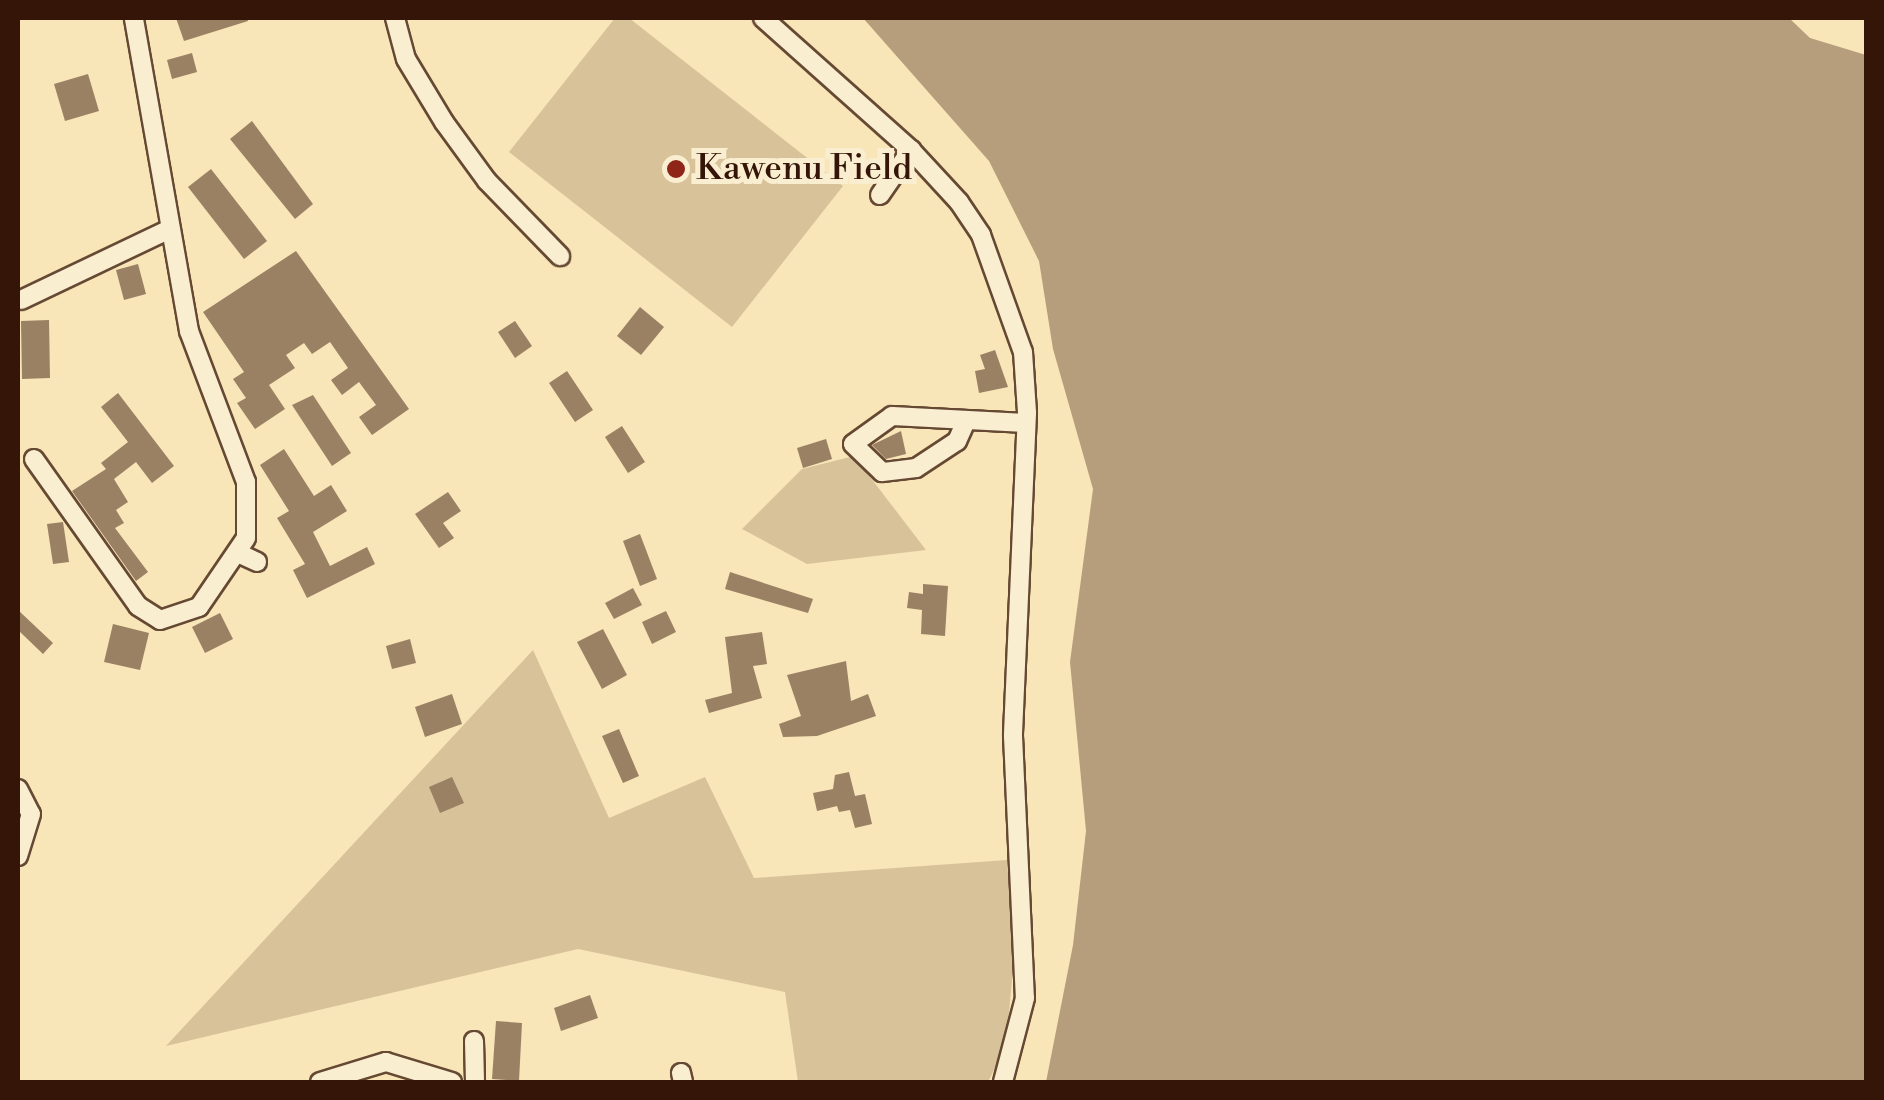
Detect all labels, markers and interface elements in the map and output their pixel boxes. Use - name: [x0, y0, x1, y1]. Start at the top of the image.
- place label: Kawenu Field: [696, 148, 912, 190]
- marker: Kawenu Field: [665, 158, 687, 180]

